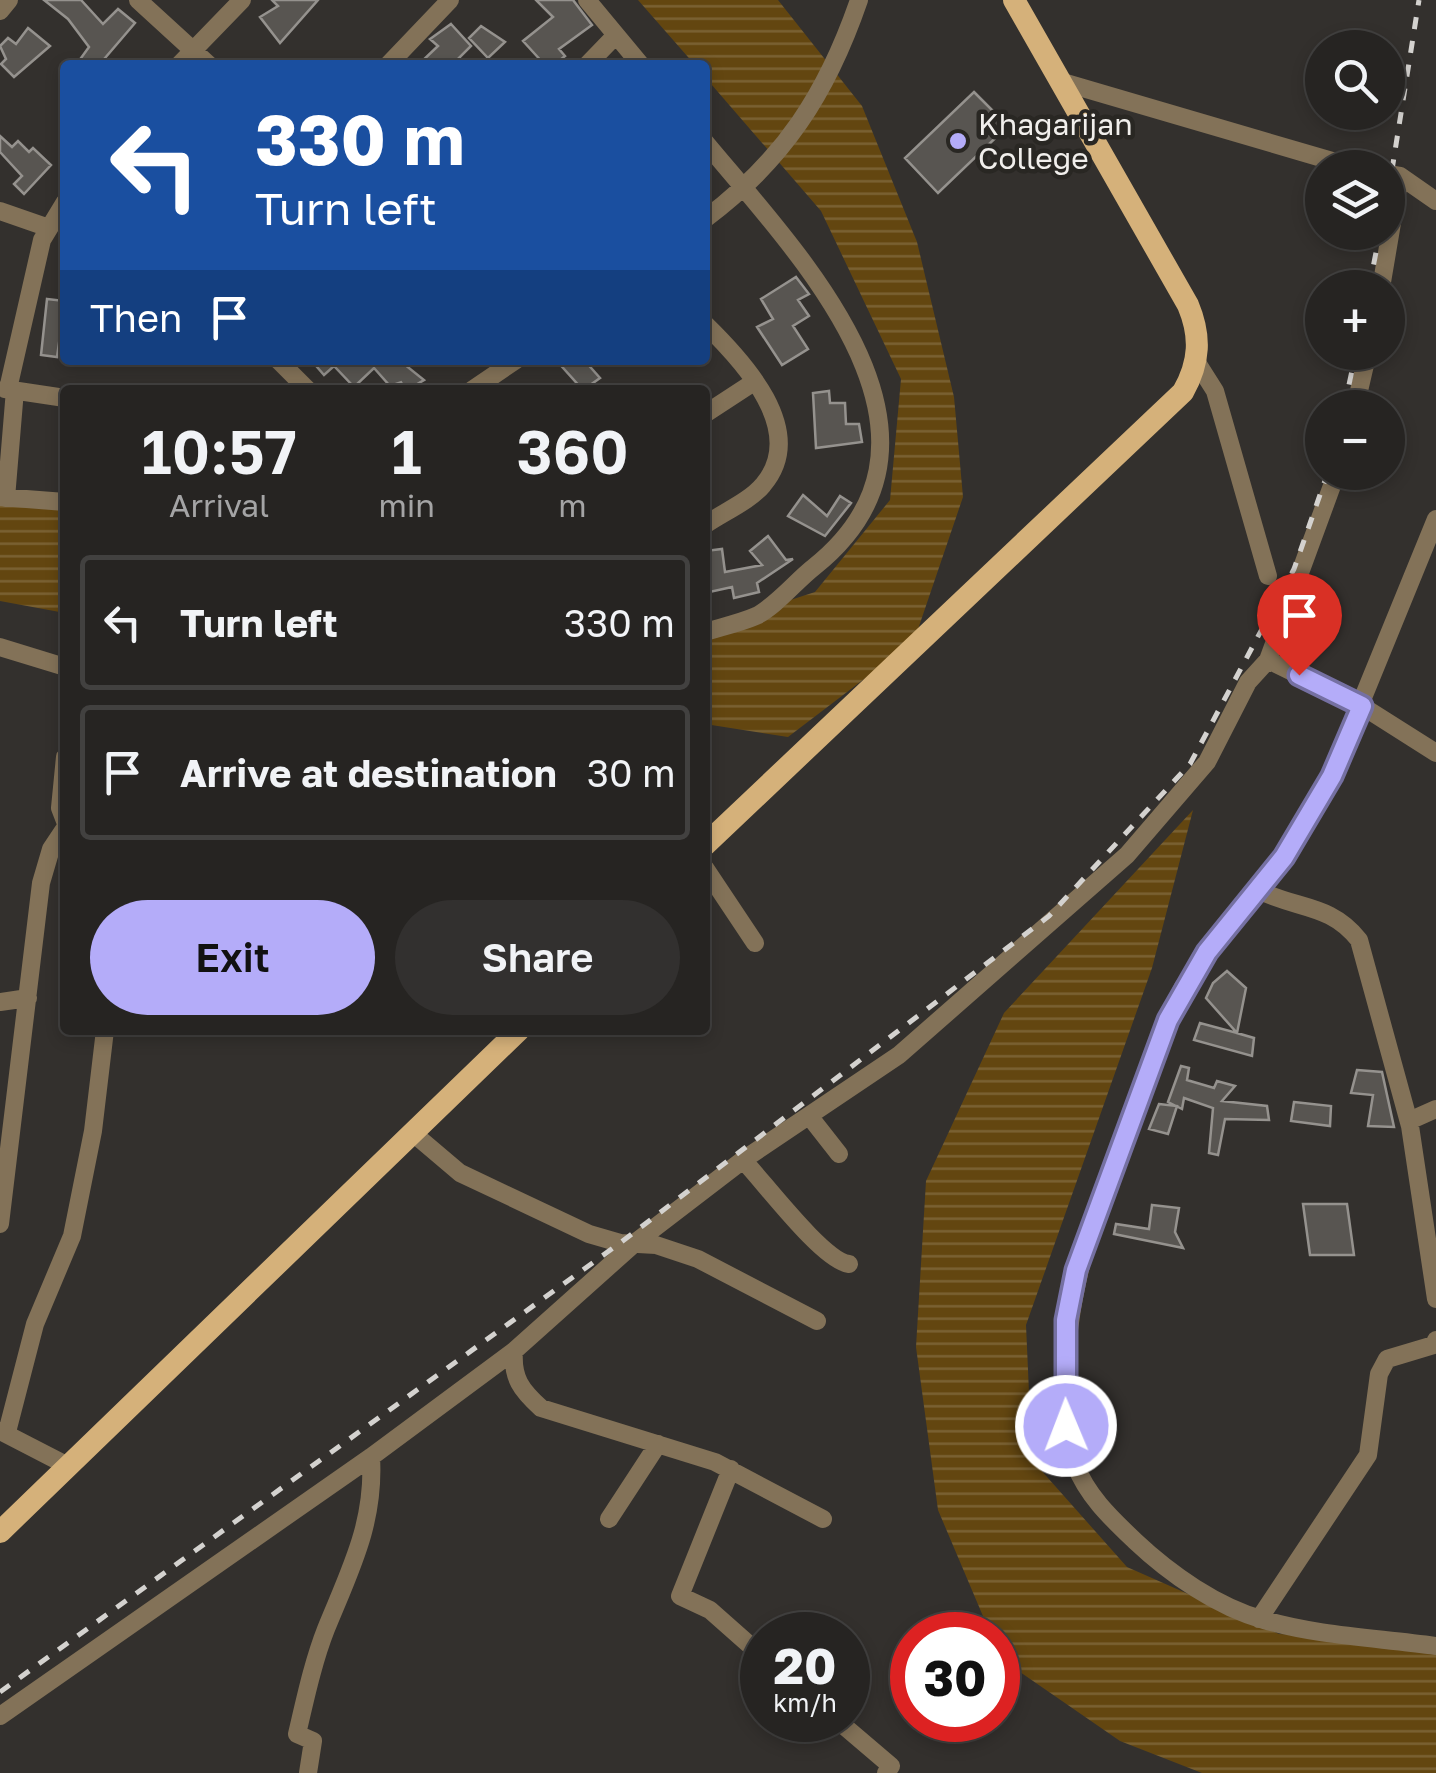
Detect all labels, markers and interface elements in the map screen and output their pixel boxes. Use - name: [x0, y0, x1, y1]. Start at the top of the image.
- map controls: [1305, 30, 1405, 490]
- button: search: [1305, 30, 1405, 130]
- text: 330 m: [255, 96, 465, 180]
- icon: left: [90, 100, 220, 230]
- place label: Khagarijan College: [978, 106, 1133, 176]
- marker: Khagarijan College: [947, 130, 969, 152]
- button: layers: [1305, 150, 1405, 250]
- text: Turn left: [255, 181, 437, 235]
- button: +: [1305, 270, 1405, 370]
- icon: arrive: [202, 290, 257, 345]
- text: Then: [90, 295, 182, 340]
- button: −: [1305, 390, 1405, 490]
- text: 10:57: [141, 415, 297, 487]
- text: 1: [392, 415, 422, 487]
- text: 360: [516, 415, 629, 487]
- text: Arrival: [169, 486, 269, 524]
- text: min: [378, 486, 435, 524]
- text: m: [558, 486, 587, 524]
- pin: [1257, 573, 1342, 676]
- icon: arrive: [1272, 588, 1327, 643]
- icon: left: [95, 595, 150, 650]
- text: Turn left: [180, 600, 338, 645]
- text: 330 m: [564, 600, 675, 645]
- icon: arrive: [95, 745, 150, 800]
- text: Arrive at destination: [180, 750, 557, 795]
- text: 30 m: [587, 750, 676, 795]
- button: Exit: [90, 900, 375, 1015]
- button: Share: [395, 900, 680, 1015]
- position arrow: [1014, 1374, 1118, 1478]
- speed limit sign: 30: [890, 1612, 1020, 1742]
- text: 20: [773, 1635, 836, 1695]
- text: km/h: [773, 1687, 837, 1718]

